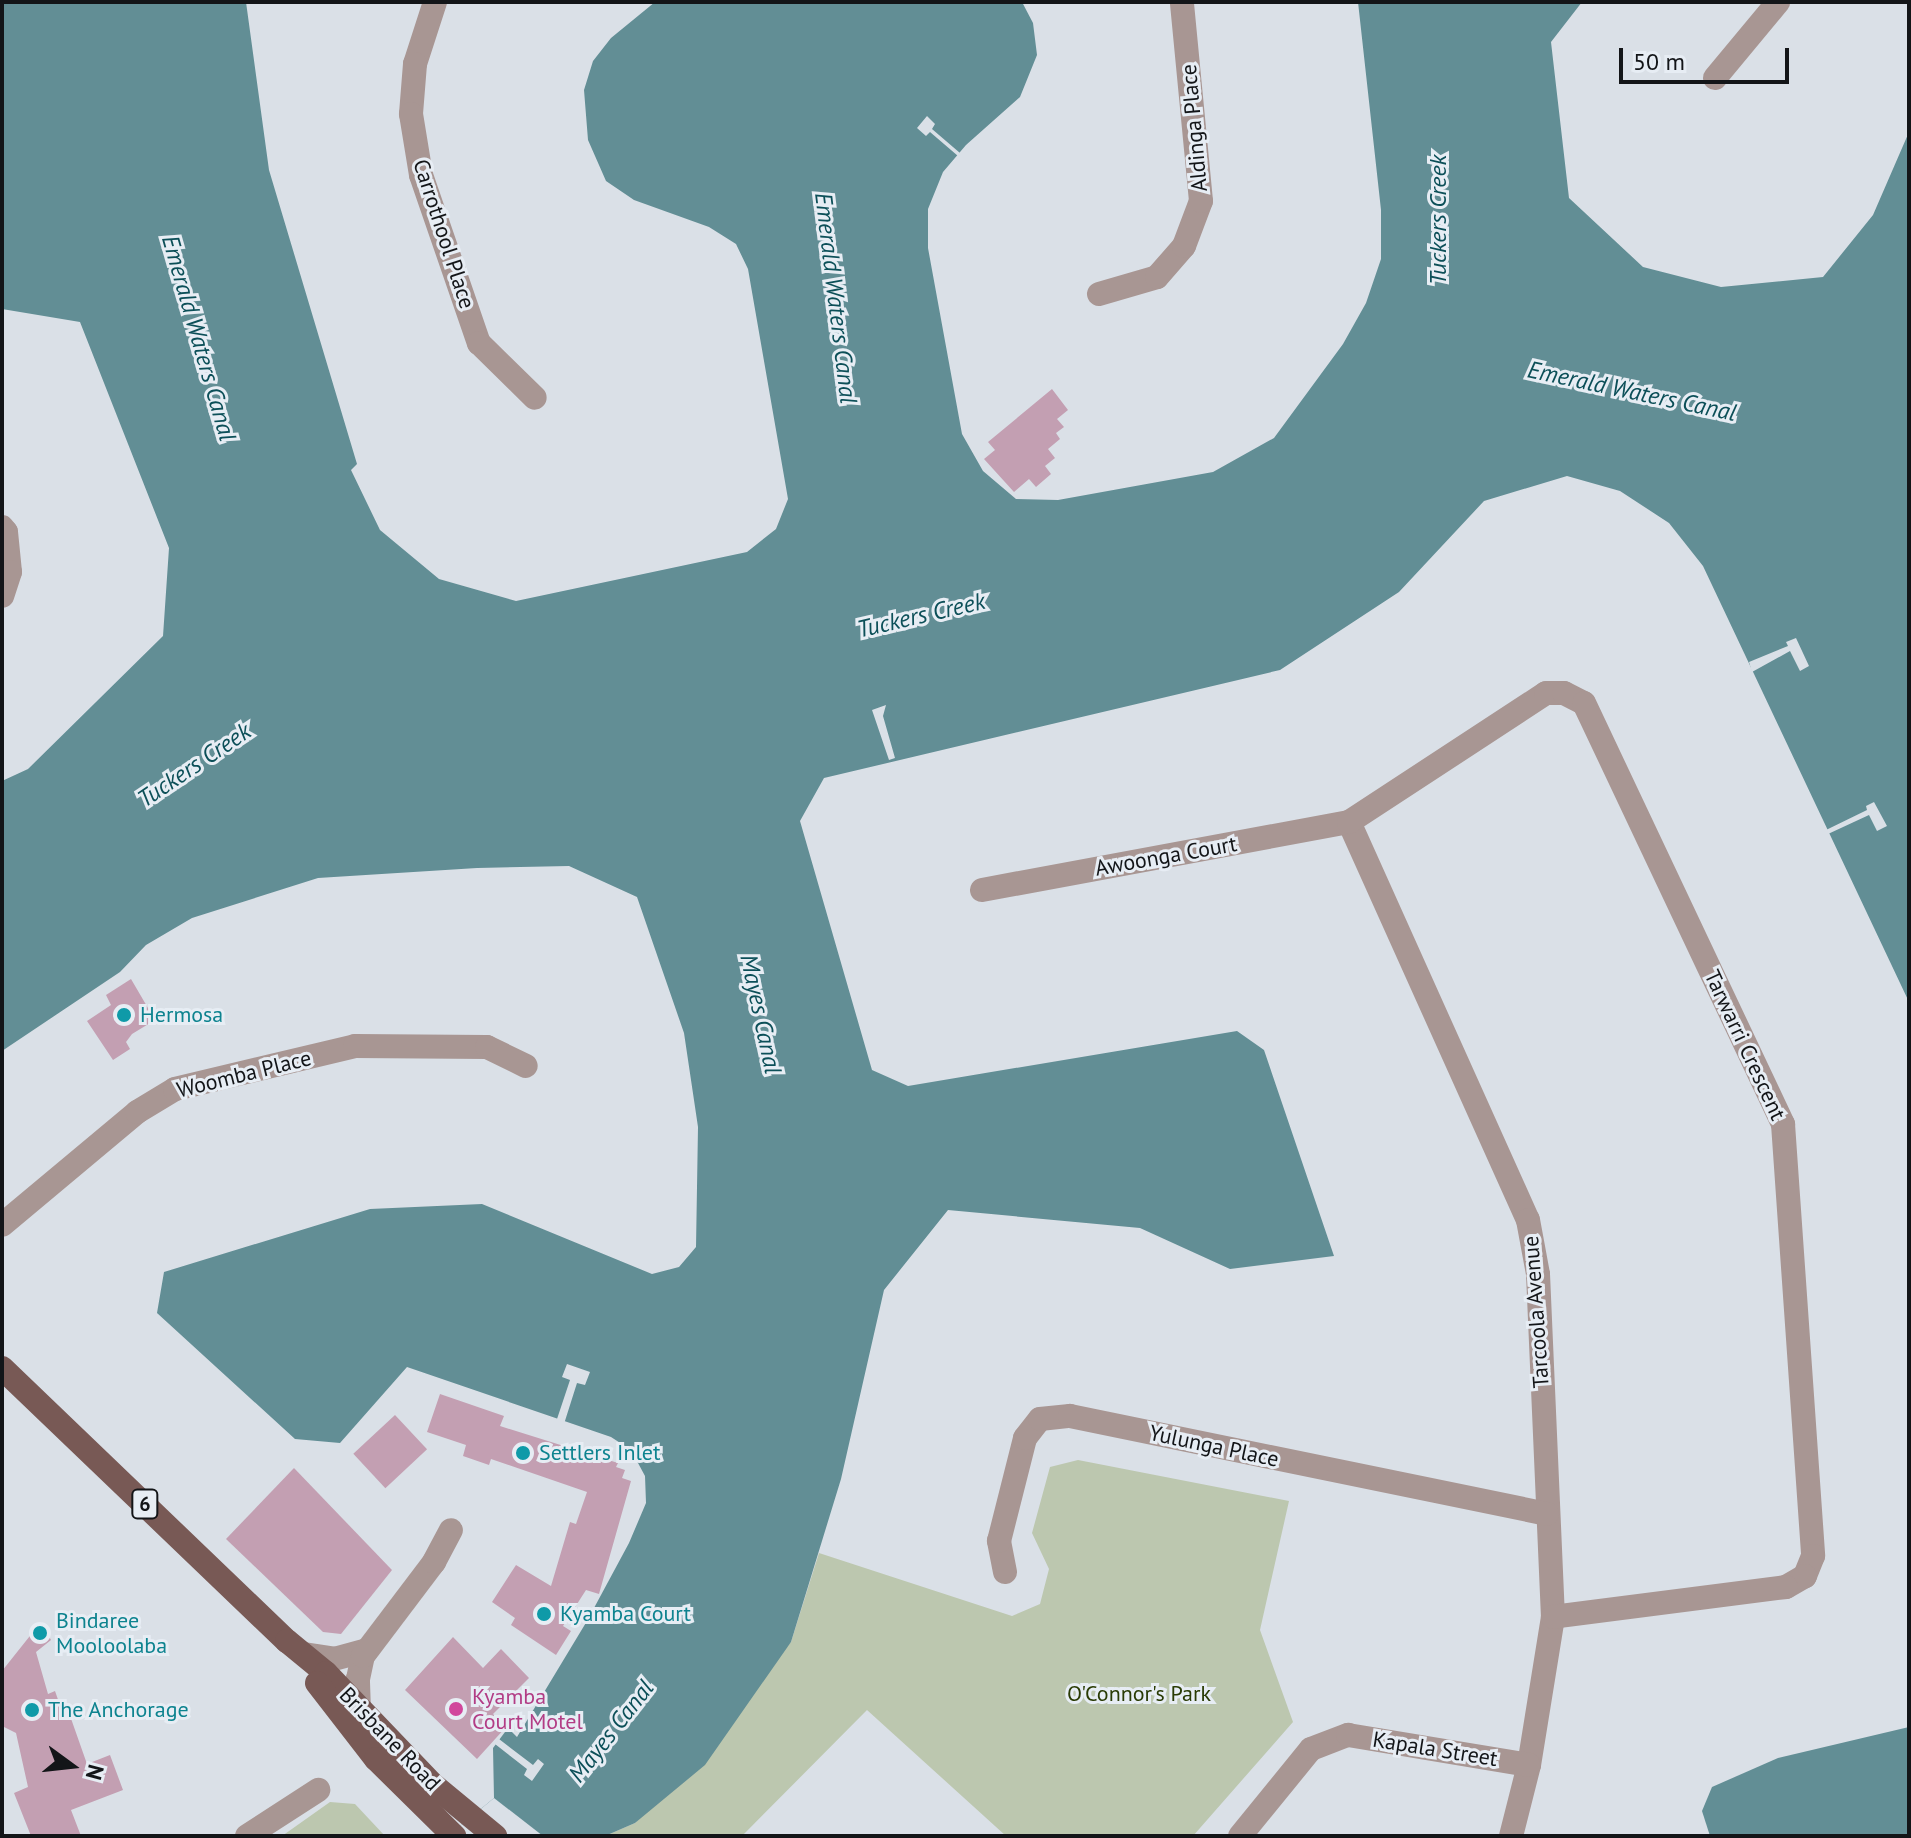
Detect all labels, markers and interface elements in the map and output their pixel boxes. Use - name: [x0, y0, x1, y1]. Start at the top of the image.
- scale bar: [1623, 32, 1793, 82]
- text: 50 m: [1633, 46, 1685, 77]
- street label: Aldinga Place: [1175, 63, 1213, 193]
- water label: Tuckers Creek: [1424, 155, 1452, 285]
- street label: Carrothool Place: [407, 156, 481, 312]
- water label: Emerald Waters Canal: [809, 190, 863, 406]
- water label: Emerald Waters Canal: [156, 232, 242, 444]
- water label: Emerald Waters Canal: [1525, 355, 1739, 427]
- water label: Tuckers Creek: [854, 586, 988, 644]
- water label: Tuckers Creek: [132, 717, 256, 813]
- street label: Awoonga Court: [1093, 831, 1239, 881]
- water label: Mayes Canal: [734, 952, 788, 1076]
- street label: Tarwarri Crescent: [1699, 966, 1791, 1124]
- place label: Hermosa: [140, 1002, 223, 1028]
- marker: Hermosa: [115, 1006, 133, 1024]
- street label: Woomba Place: [174, 1045, 314, 1103]
- street label: Tarcoola Avenue: [1517, 1235, 1555, 1389]
- street label: Yulunga Place: [1147, 1419, 1281, 1473]
- place label: Settlers Inlet: [539, 1440, 660, 1466]
- marker: Settlers Inlet: [514, 1444, 532, 1462]
- road number: 6: [131, 1488, 159, 1520]
- place label: Kyamba Court: [560, 1601, 691, 1627]
- marker: Kyamba Court: [535, 1605, 553, 1623]
- place label: Bindaree Mooloolaba: [56, 1607, 167, 1658]
- marker: Bindaree Mooloolaba: [31, 1624, 49, 1642]
- water label: Mayes Canal: [562, 1674, 660, 1788]
- park label: O'Connor's Park: [1067, 1681, 1211, 1707]
- street label: Brisbane Road: [334, 1682, 446, 1796]
- place label: Kyamba Court Motel: [472, 1683, 583, 1734]
- place label: The Anchorage: [48, 1697, 189, 1723]
- marker: Kyamba Court Motel: [447, 1700, 465, 1718]
- marker: The Anchorage: [23, 1701, 41, 1719]
- north arrow: [32, 1726, 112, 1806]
- street label: Kapala Street: [1371, 1726, 1499, 1772]
- text: N: [80, 1762, 111, 1783]

